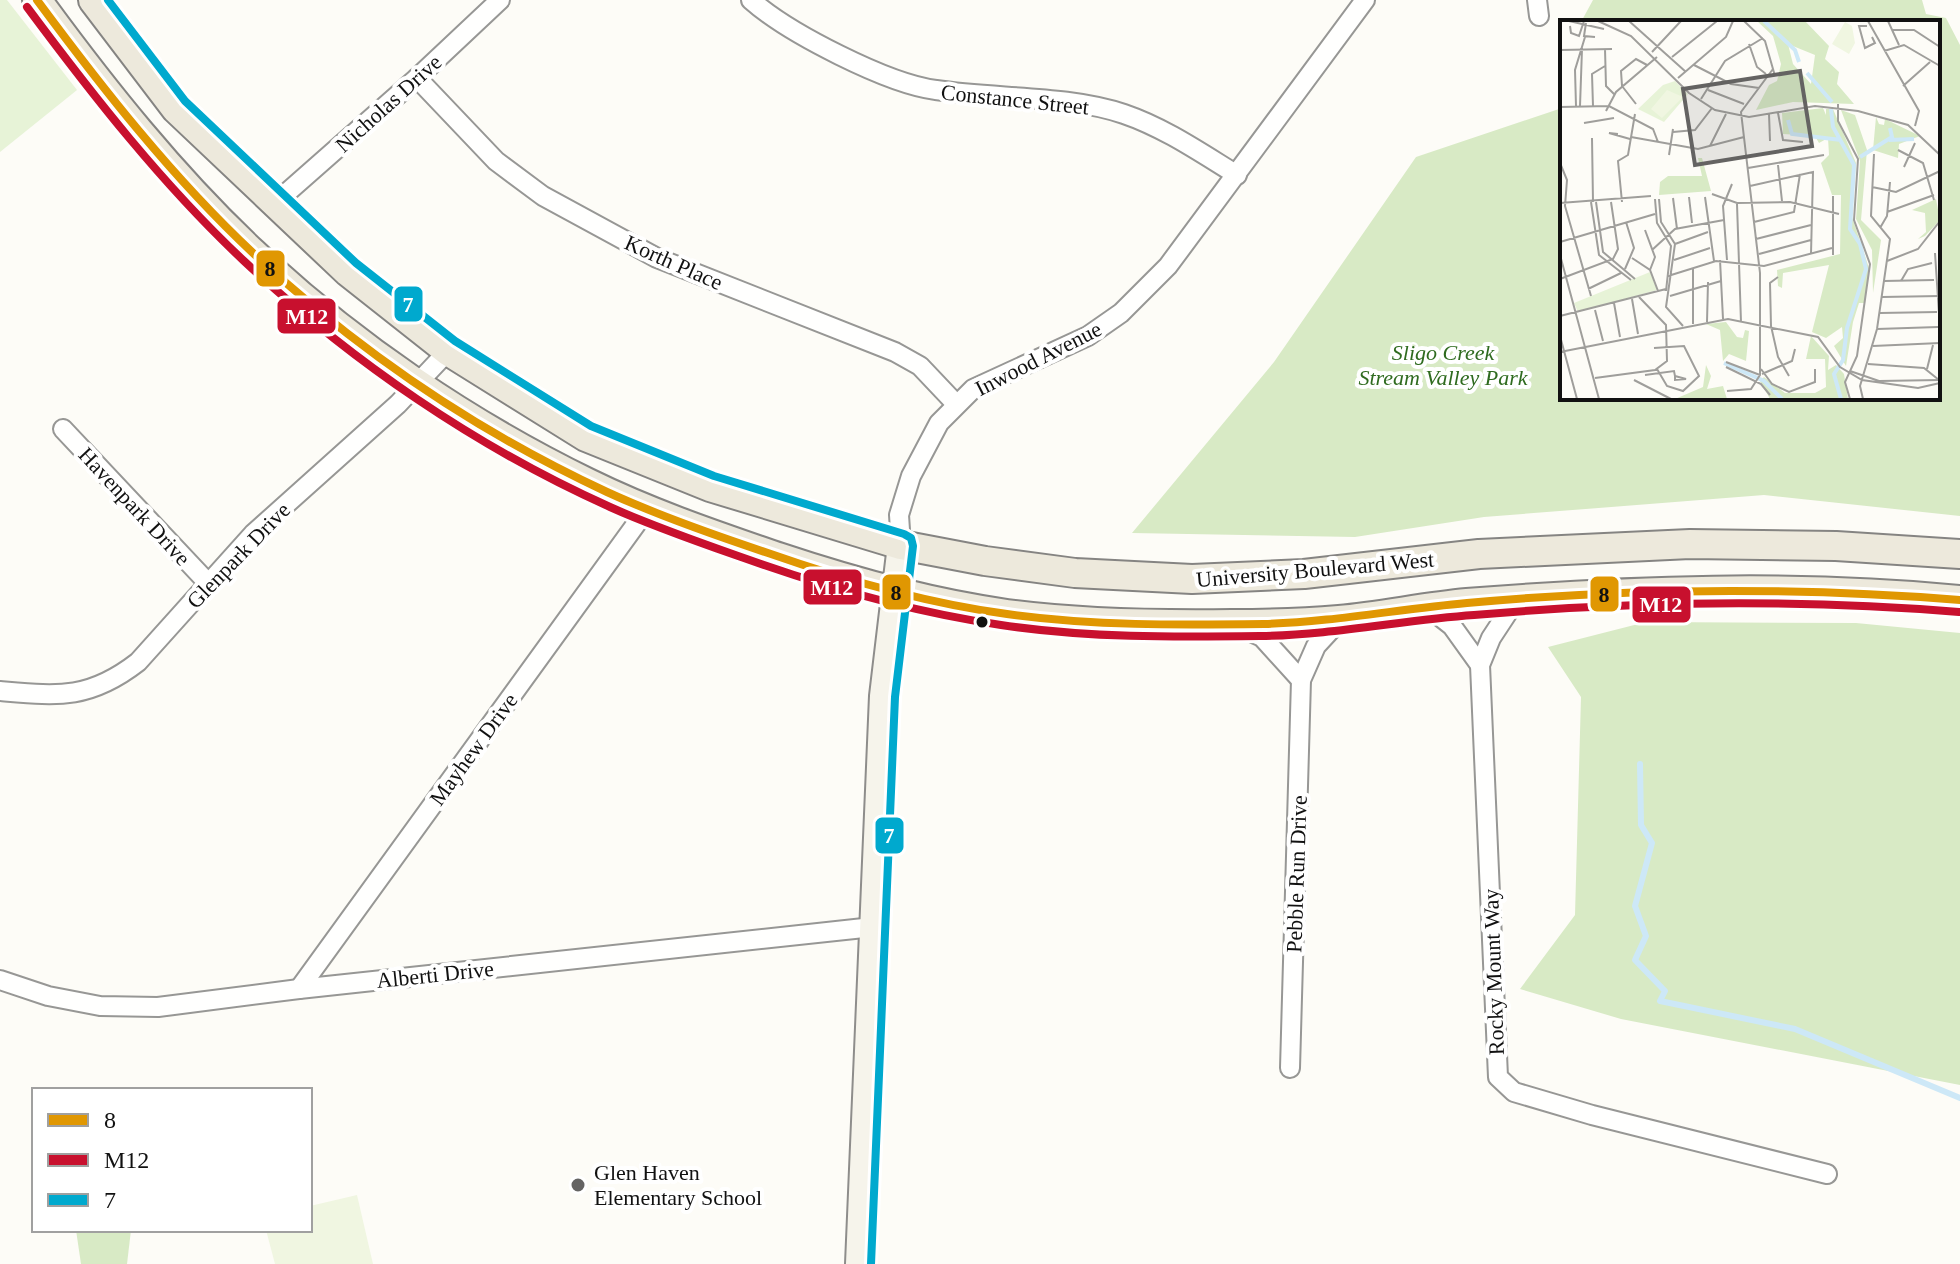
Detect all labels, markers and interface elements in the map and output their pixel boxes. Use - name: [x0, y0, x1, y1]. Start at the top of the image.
- inset map: [1560, 20, 1940, 400]
- street label: Nicholas Drive: [330, 49, 446, 157]
- street label: Constance Street: [940, 79, 1090, 120]
- street label: Korth Place: [621, 230, 727, 295]
- line badge: 8: [255, 249, 286, 288]
- text: 8: [265, 256, 276, 281]
- line badge: 7: [393, 285, 424, 323]
- text: 7: [403, 292, 414, 317]
- line badge: M12: [276, 297, 337, 335]
- text: M12: [286, 304, 328, 329]
- street label: Inwood Avenue: [971, 316, 1106, 401]
- park label: Sligo Creek Stream Valley Park: [1358, 340, 1529, 390]
- street label: Havenpark Drive: [74, 442, 196, 570]
- street label: Glenpark Drive: [182, 497, 295, 613]
- street label: University Boulevard West: [1195, 547, 1435, 592]
- line badge: M12: [802, 568, 863, 606]
- line badge: 8: [881, 573, 912, 611]
- text: M12: [811, 575, 853, 600]
- line badge: 8: [1589, 575, 1620, 613]
- text: 8: [891, 580, 902, 605]
- text: 8: [1599, 582, 1610, 607]
- line badge: M12: [1631, 585, 1692, 624]
- text: M12: [1640, 592, 1682, 617]
- unlabelled marker: [974, 614, 990, 630]
- street label: Mayhew Drive: [424, 688, 522, 810]
- street label: Pebble Run Drive: [1281, 795, 1312, 953]
- line badge: 7: [874, 816, 905, 855]
- text: 7: [884, 823, 895, 848]
- street label: Rocky Mount Way: [1478, 888, 1509, 1056]
- street label: Alberti Drive: [375, 956, 495, 993]
- legend: [32, 1088, 312, 1232]
- text: 8: [104, 1107, 116, 1133]
- text: M12: [104, 1147, 149, 1173]
- place label: Glen Haven Elementary School: [594, 1160, 762, 1210]
- marker: Glen Haven Elementary School: [569, 1176, 587, 1194]
- text: 7: [104, 1187, 116, 1213]

